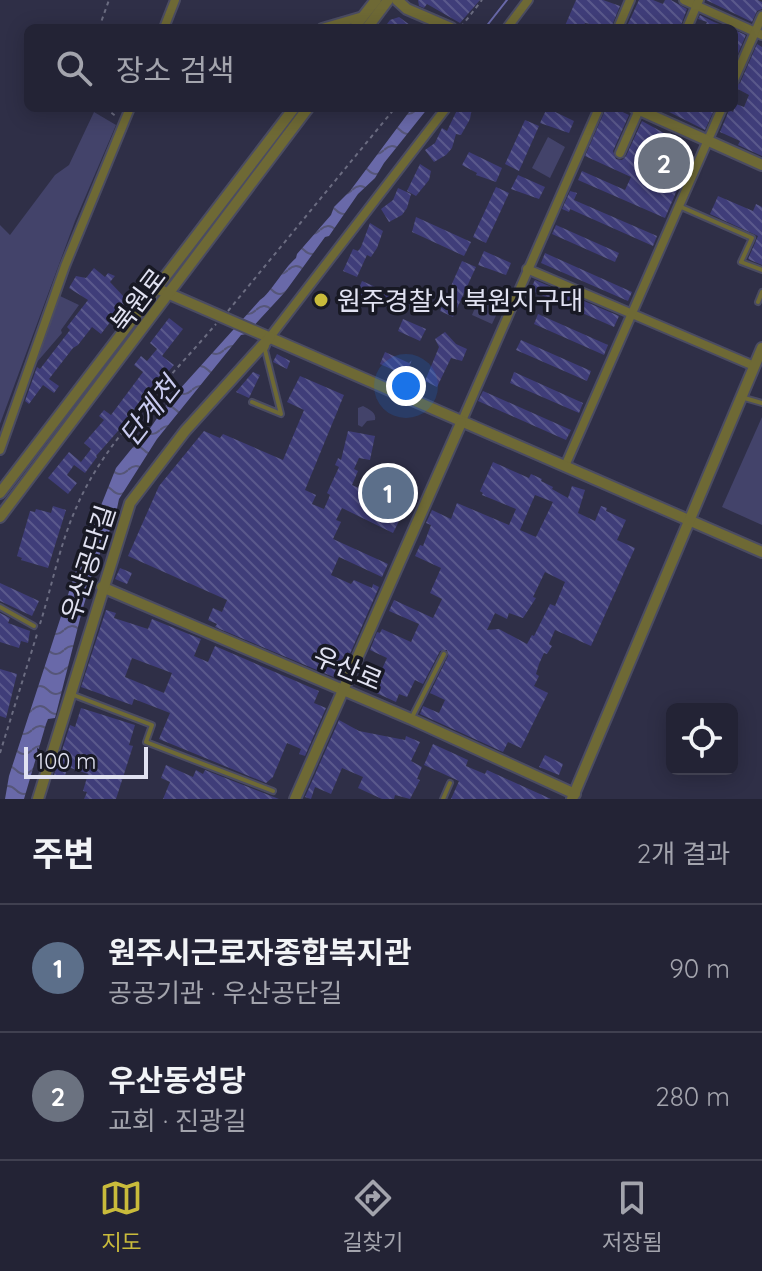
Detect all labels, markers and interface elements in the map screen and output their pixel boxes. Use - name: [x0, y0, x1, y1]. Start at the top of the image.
- search box: [24, 24, 738, 112]
- icon: search: [52, 46, 96, 90]
- text: 장소 검색: [116, 51, 235, 89]
- pin: 2: [638, 133, 690, 193]
- street label: 북원로: [103, 261, 173, 339]
- place label: 원주경찰서 북원지구대: [337, 284, 583, 317]
- marker: 원주경찰서 북원지구대: [312, 291, 330, 309]
- your location: [386, 366, 426, 406]
- water label: 단계천: [111, 367, 189, 452]
- pin: 1: [362, 463, 414, 523]
- street label: 우산공단길: [54, 501, 122, 625]
- street label: 우산로: [309, 639, 387, 697]
- map controls: [666, 703, 738, 775]
- button: locate: [666, 703, 738, 775]
- scale bar: [24, 743, 148, 779]
- text: 100 m: [36, 747, 96, 775]
- text: 주변: [32, 832, 95, 875]
- text: 2개 결과: [637, 837, 730, 870]
- text: 원주시근로자종합복지관: [108, 933, 412, 971]
- text: 1: [53, 952, 63, 985]
- text: 90 m: [669, 952, 730, 985]
- text: 공공기관 · 우산공단길: [108, 976, 343, 1009]
- text: 우산동성당: [108, 1061, 246, 1099]
- text: 2: [51, 1080, 65, 1113]
- text: 280 m: [655, 1080, 730, 1113]
- text: 교회 · 진광길: [108, 1104, 247, 1137]
- tab: 지도: [99, 1176, 143, 1256]
- tab: 길찾기: [342, 1176, 403, 1256]
- tab: 저장됨: [602, 1176, 663, 1256]

